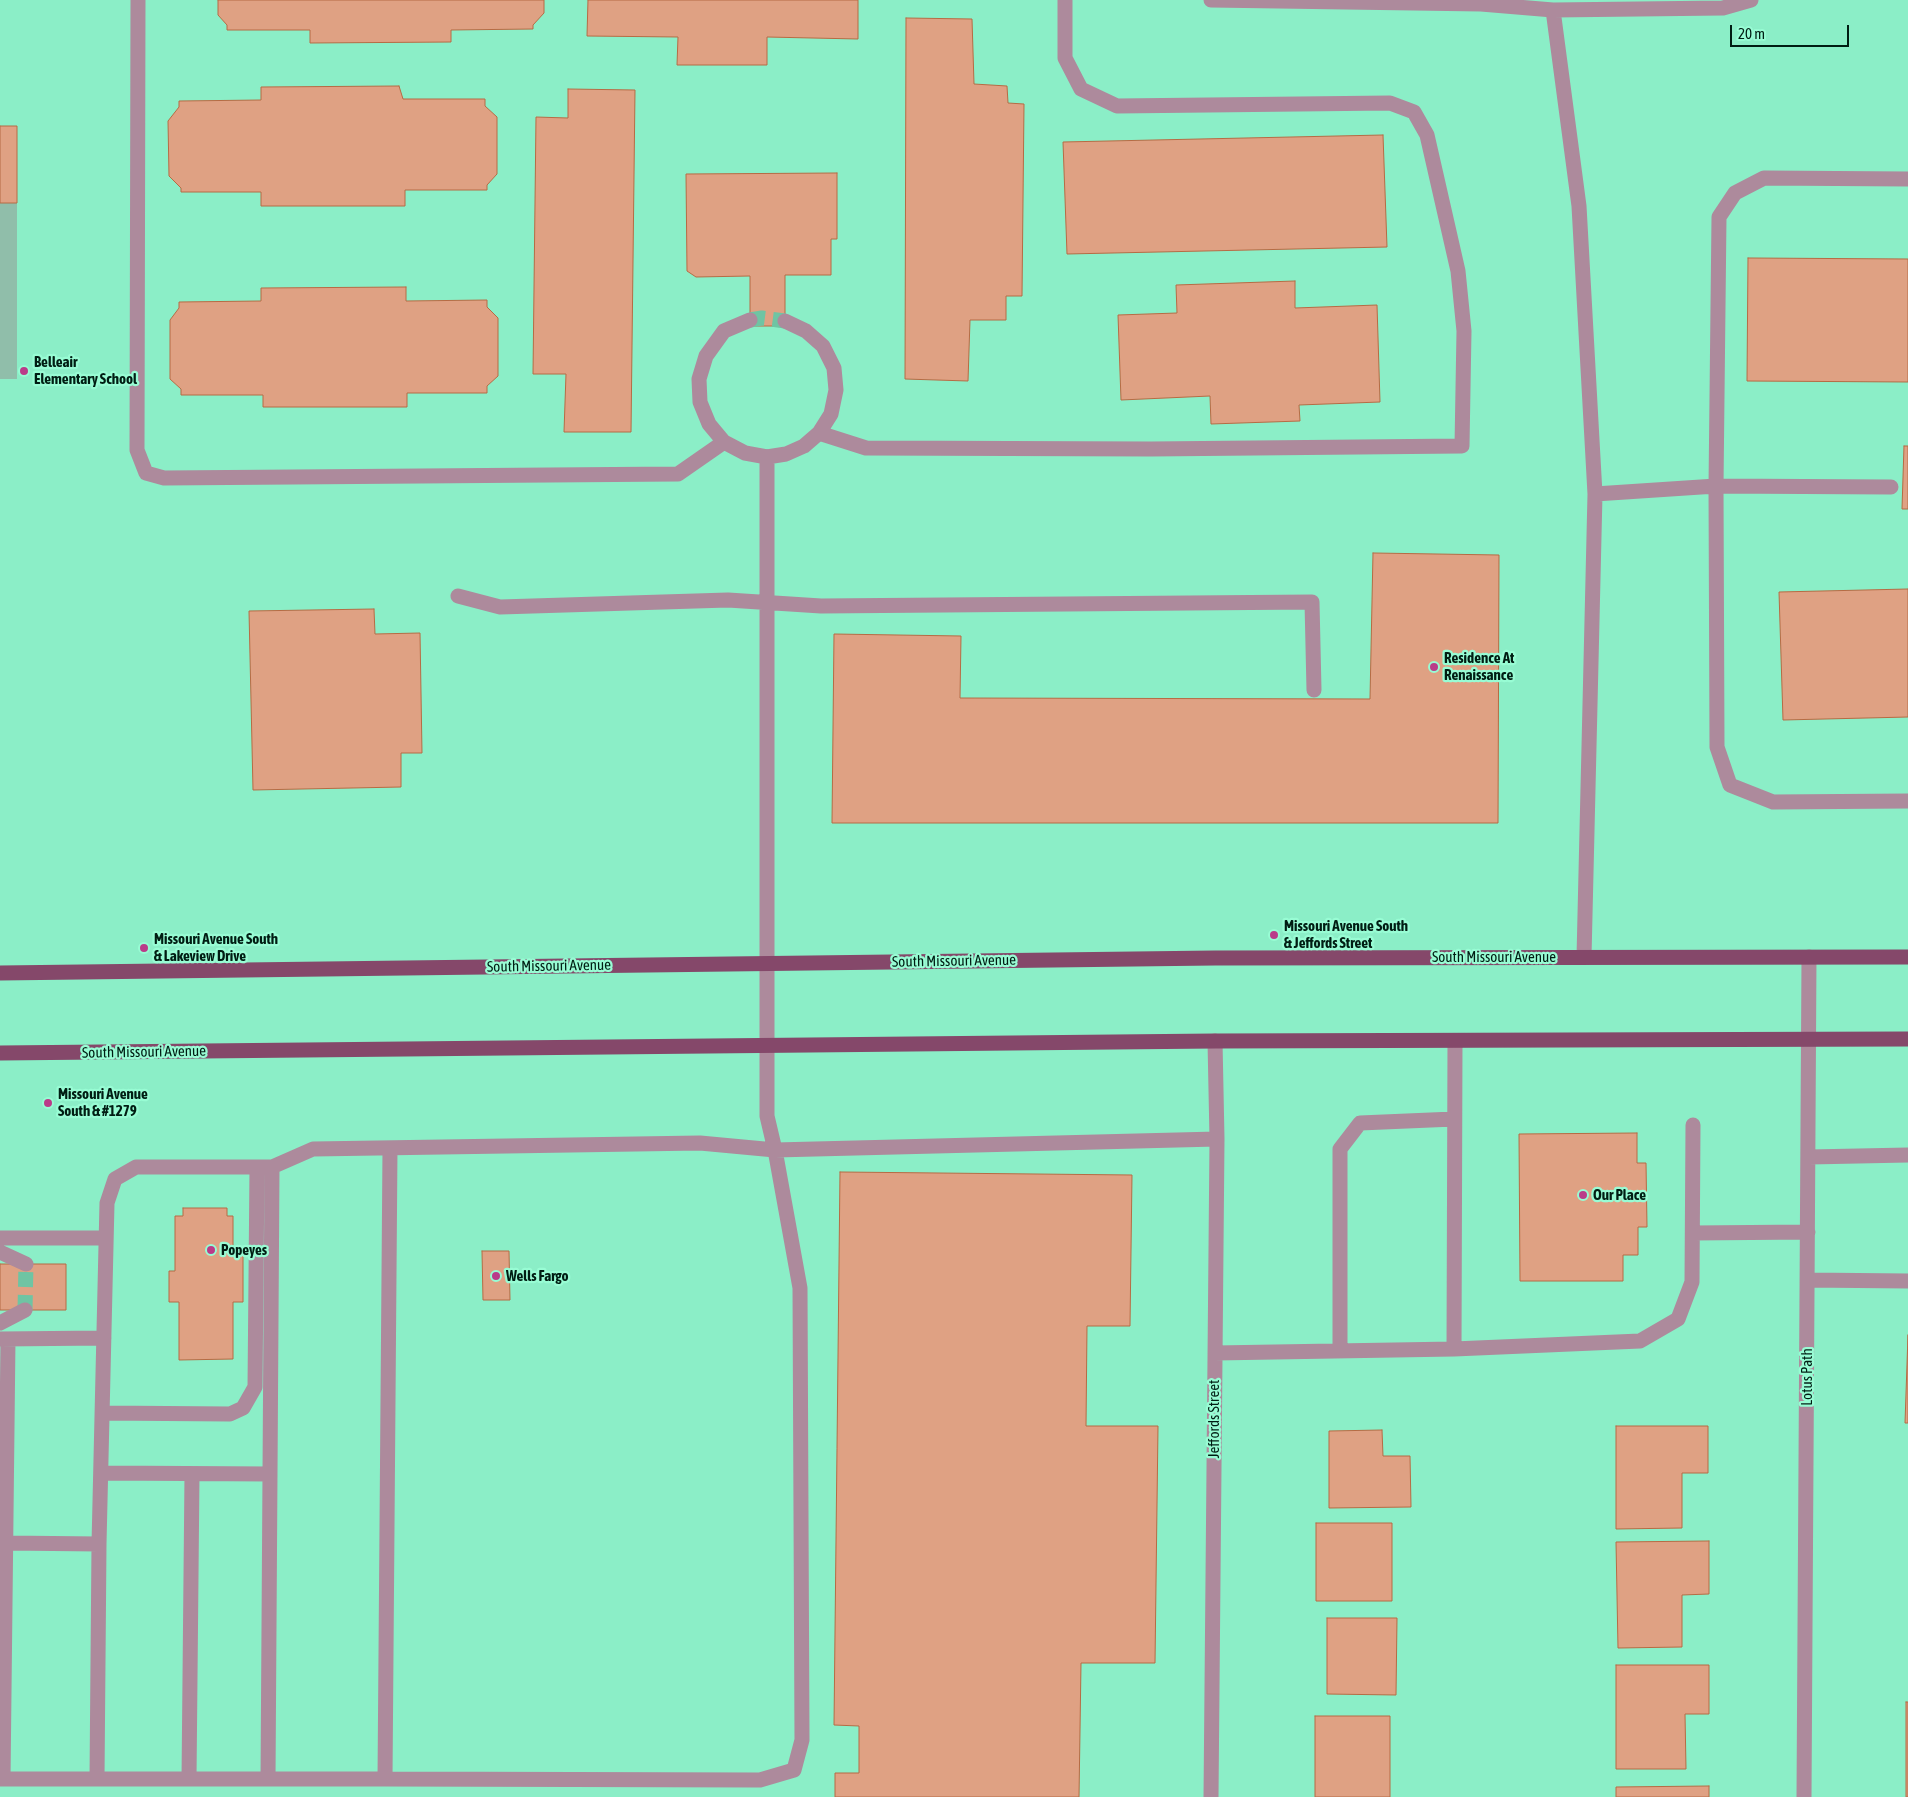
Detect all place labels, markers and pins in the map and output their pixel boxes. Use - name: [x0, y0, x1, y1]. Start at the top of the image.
- place label: Belleair Elementary School: [34, 353, 137, 388]
- marker: Belleair Elementary School: [18, 365, 30, 377]
- place label: Residence At Renaissance: [1444, 649, 1514, 684]
- marker: Residence At Renaissance: [1428, 661, 1440, 673]
- place label: Missouri Avenue South & Jeffords Street: [1284, 917, 1408, 952]
- marker: Missouri Avenue South & Jeffords Street: [1268, 929, 1280, 941]
- place label: Missouri Avenue South & Lakeview Drive: [154, 930, 278, 965]
- marker: Missouri Avenue South & Lakeview Drive: [138, 942, 150, 954]
- place label: Missouri Avenue South & #1279: [58, 1085, 148, 1120]
- marker: Missouri Avenue South & #1279: [42, 1097, 54, 1109]
- place label: Our Place: [1593, 1186, 1646, 1204]
- marker: Our Place: [1577, 1189, 1589, 1201]
- place label: Popeyes: [221, 1241, 267, 1259]
- marker: Popeyes: [205, 1244, 217, 1256]
- place label: Wells Fargo: [506, 1267, 568, 1285]
- marker: Wells Fargo: [490, 1270, 502, 1282]

